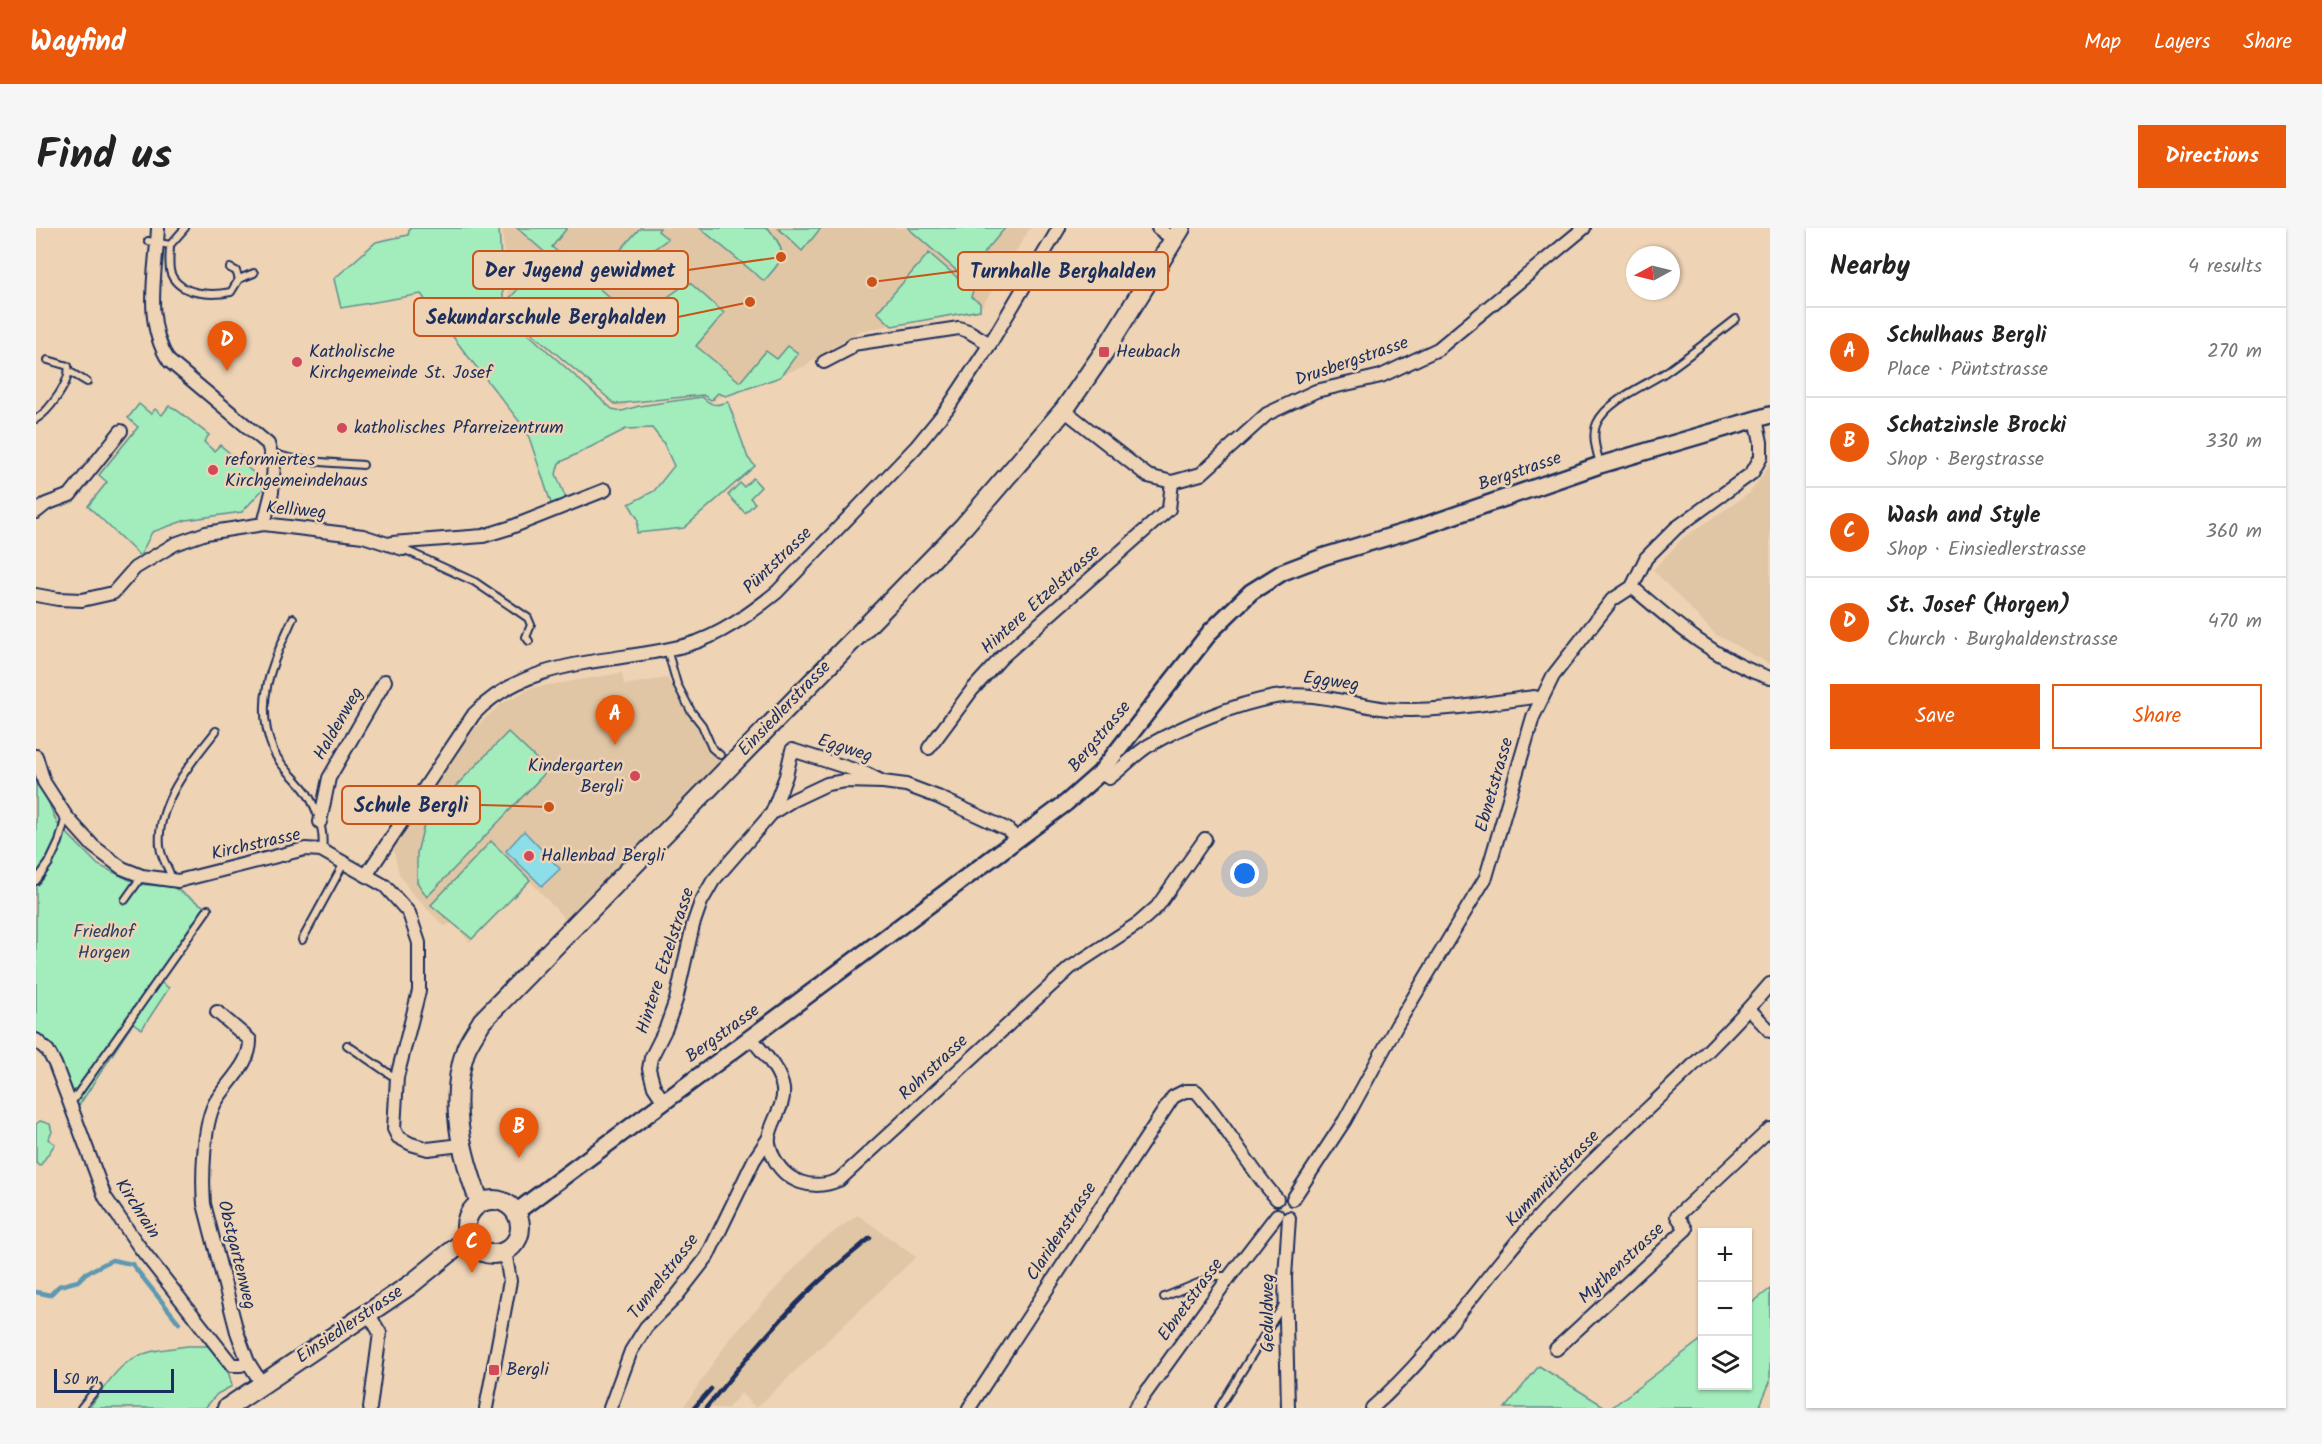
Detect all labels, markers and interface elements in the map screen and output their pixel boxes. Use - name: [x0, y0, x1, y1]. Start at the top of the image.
- text: Wayfind: [30, 20, 126, 65]
- text: Map: [2084, 26, 2121, 59]
- text: Layers: [2154, 26, 2210, 59]
- text: Share: [2243, 26, 2292, 59]
- text: Find us: [36, 123, 172, 190]
- button: Directions: [2138, 125, 2286, 188]
- north arrow: [1626, 246, 1680, 300]
- text: Nearby: [1830, 246, 1910, 288]
- callout: Der Jugend gewidmet: [473, 251, 688, 289]
- text: 4 results: [2188, 251, 2262, 283]
- callout: Turnhalle Berghalden: [958, 252, 1168, 290]
- text: Der Jugend gewidmet: [484, 256, 677, 288]
- text: Turnhalle Berghalden: [970, 257, 1156, 289]
- callout: Sekundarschule Berghalden: [414, 298, 678, 336]
- text: Sekundarschule Berghalden: [426, 303, 666, 335]
- text: Schulhaus Bergli: [1887, 319, 2046, 354]
- pin: D: [208, 322, 246, 371]
- street label: Drusbergstrasse: [1291, 329, 1413, 395]
- text: A: [1843, 336, 1856, 368]
- text: 270 m: [2207, 336, 2262, 368]
- place label: Katholische Kirchgemeinde St. Josef: [309, 338, 494, 388]
- place label: Heubach: [1116, 338, 1180, 367]
- marker: Heubach: [1097, 345, 1111, 359]
- text: Place · Püntstrasse: [1887, 354, 2048, 386]
- marker: Katholische Kirchgemeinde St. Josef: [290, 355, 304, 369]
- text: Schatzinsle Brocki: [1887, 409, 2066, 444]
- place label: katholisches Pfarreizentrum: [354, 414, 563, 443]
- marker: katholisches Pfarreizentrum: [335, 421, 349, 435]
- text: B: [1843, 426, 1856, 458]
- text: 330 m: [2205, 426, 2262, 458]
- street label: Bergstrasse: [1474, 444, 1566, 500]
- text: Shop · Bergstrasse: [1887, 444, 2044, 476]
- place label: reformiertes Kirchgemeindehaus: [225, 446, 368, 496]
- marker: reformiertes Kirchgemeindehaus: [206, 463, 220, 477]
- street label: Kelliweg: [265, 494, 327, 528]
- text: Wash and Style: [1887, 499, 2040, 534]
- text: C: [1843, 516, 1856, 548]
- text: 360 m: [2206, 516, 2262, 548]
- street label: Püntstrasse: [736, 520, 820, 602]
- text: Shop · Einsiedlerstrasse: [1887, 534, 2086, 566]
- street label: Hintere Etzelstrasse: [975, 538, 1107, 662]
- text: St. Josef (Horgen): [1887, 589, 2071, 624]
- text: D: [1843, 606, 1856, 638]
- text: 470 m: [2208, 606, 2262, 638]
- text: Church · Burghaldenstrasse: [1887, 624, 2118, 656]
- street label: Einsiedlerstrasse: [731, 654, 839, 764]
- street label: Eggweg: [1301, 664, 1361, 700]
- street label: Haldenweg: [306, 682, 372, 766]
- button: Save: [1830, 684, 2040, 749]
- button: Share: [2052, 684, 2262, 749]
- street label: Bergstrasse: [1061, 695, 1139, 779]
- pin: A: [596, 696, 634, 745]
- street label: Eggweg: [814, 726, 876, 772]
- street label: Ebnetstrasse: [1468, 734, 1522, 836]
- place label: Kindergarten Bergli: [528, 752, 624, 802]
- marker: Kindergarten Bergli: [628, 769, 642, 783]
- callout: Schule Bergli: [342, 786, 480, 824]
- text: Schule Bergli: [354, 791, 469, 823]
- street label: Kirchstrasse: [208, 821, 304, 869]
- place label: Hallenbad Bergli: [541, 842, 666, 871]
- marker: Hallenbad Bergli: [522, 849, 536, 863]
- your location: [1230, 859, 1259, 888]
- street label: Hintere Etzelstrasse: [629, 884, 703, 1038]
- park label: Friedhof Horgen: [73, 918, 137, 968]
- street label: Bergstrasse: [679, 997, 767, 1071]
- street label: Rohrstrasse: [892, 1028, 976, 1108]
- pin: B: [500, 1108, 538, 1158]
- street label: Kummrütistrasse: [1499, 1124, 1607, 1234]
- street label: Kirchrain: [107, 1173, 167, 1245]
- street label: Claridenstrasse: [1019, 1177, 1105, 1287]
- street label: Obstgartenweg: [208, 1197, 264, 1313]
- street label: Mythenstrasse: [1572, 1216, 1672, 1312]
- pin: C: [452, 1224, 492, 1273]
- street label: Tunnelstrasse: [621, 1228, 707, 1326]
- map controls: [1698, 1228, 1752, 1390]
- button: +: [1698, 1228, 1752, 1282]
- street label: Ebnetstrasse: [1151, 1252, 1231, 1348]
- street label: Geduldweg: [1254, 1274, 1283, 1352]
- street label: Einsiedlerstrasse: [290, 1278, 410, 1372]
- button: −: [1698, 1282, 1752, 1336]
- button: layers: [1698, 1336, 1752, 1390]
- place label: Bergli: [506, 1356, 549, 1385]
- marker: Bergli: [487, 1363, 501, 1377]
- scale bar: [54, 1366, 174, 1394]
- text: 50 m: [63, 1367, 99, 1392]

